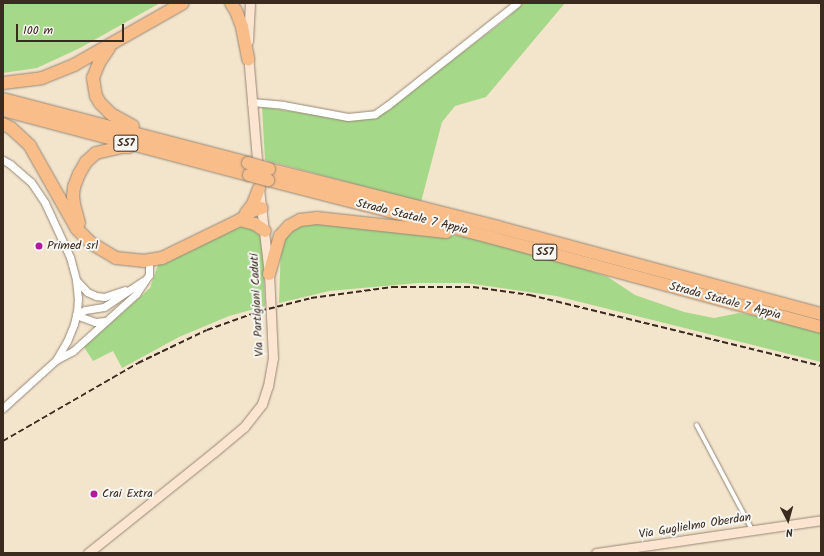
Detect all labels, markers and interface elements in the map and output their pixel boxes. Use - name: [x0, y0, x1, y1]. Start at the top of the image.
- scale bar: [18, 16, 126, 42]
- text: 100 m: [23, 21, 53, 40]
- road number: SS7: [113, 134, 139, 152]
- street label: Strada Statale 7 Appia: [355, 196, 469, 238]
- place label: Primed srl: [47, 239, 98, 253]
- marker: Primed srl: [34, 241, 44, 251]
- road number: SS7: [532, 243, 558, 261]
- street label: Via Partigiani Caduti: [247, 253, 267, 357]
- street label: Strada Statale 7 Appia: [668, 279, 782, 323]
- place label: Crai Extra: [102, 487, 153, 501]
- marker: Crai Extra: [89, 489, 99, 499]
- north arrow: [768, 500, 808, 540]
- street label: Via Guglielmo Oberdan: [638, 510, 752, 542]
- text: N: [785, 523, 794, 541]

